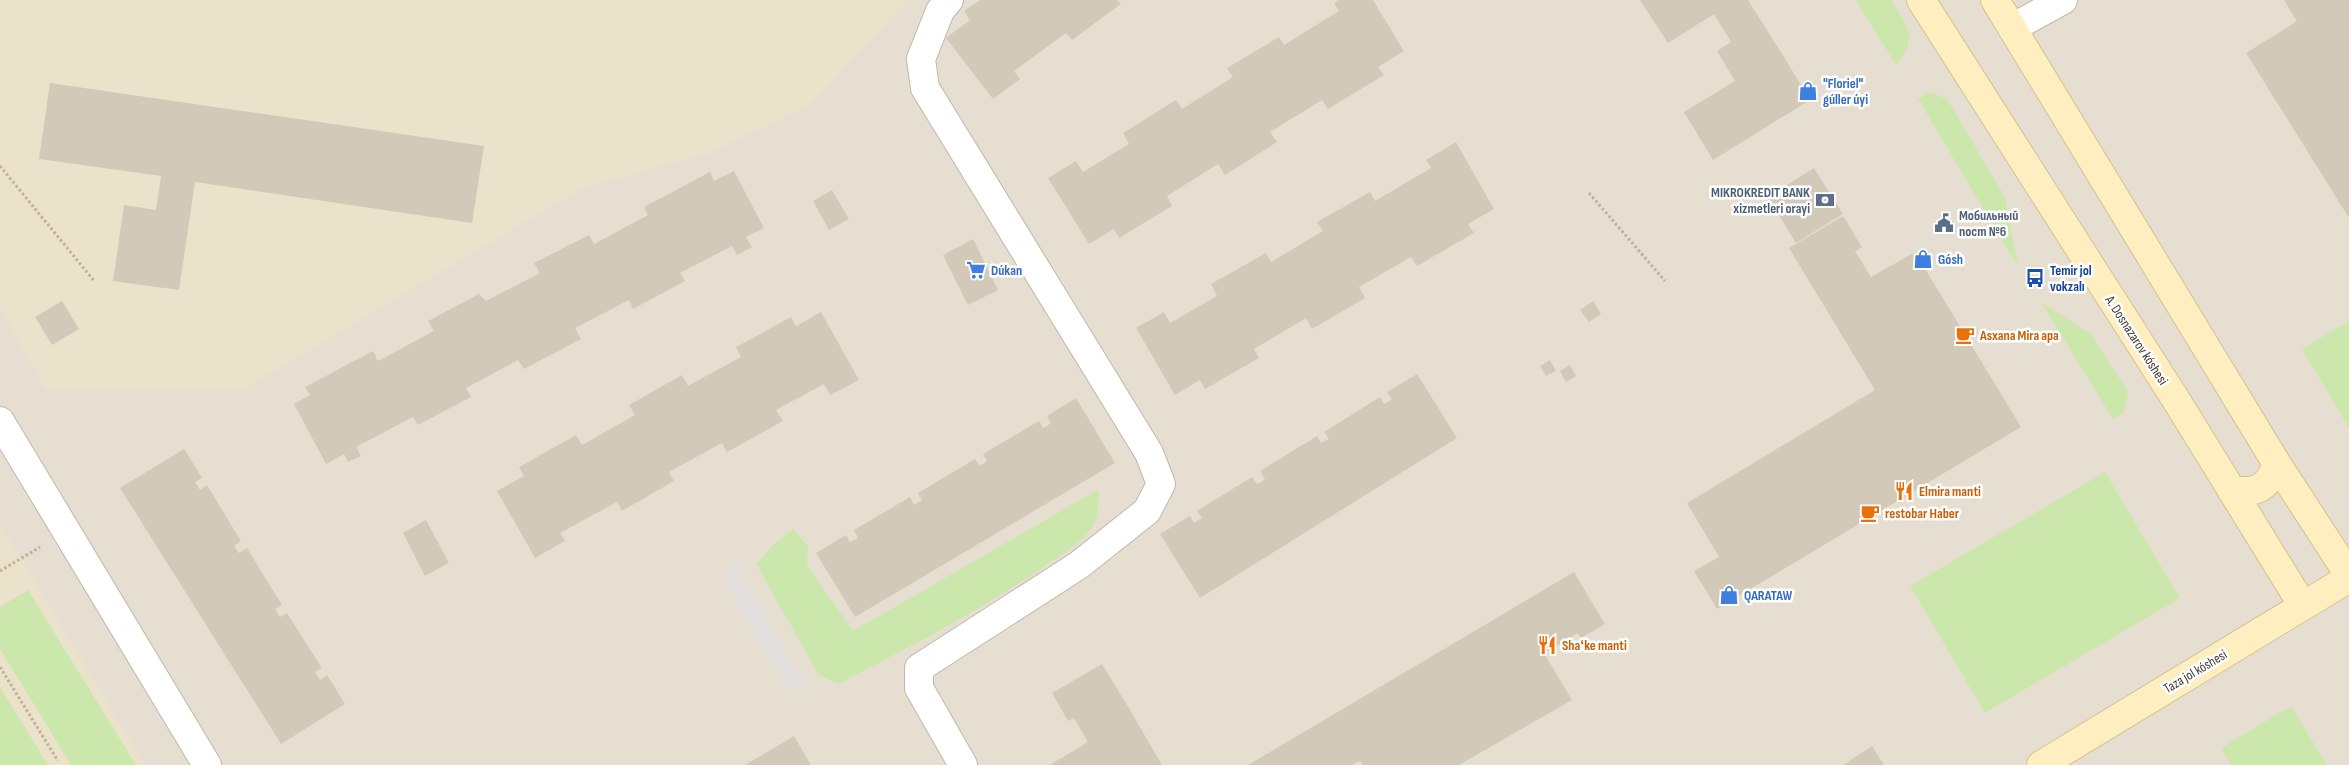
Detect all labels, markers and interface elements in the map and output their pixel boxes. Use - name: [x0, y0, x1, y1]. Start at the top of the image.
- place label: "Floriel" gúller úyi: [1823, 75, 1868, 108]
- shop icon: "Floriel" gúller úyi: [1797, 80, 1819, 102]
- place label: MIKROKREDIT BANK xizmetleri orayi: [1711, 184, 1810, 217]
- bank icon: MIKROKREDIT BANK xizmetleri orayi: [1814, 189, 1836, 211]
- place label: Мобильный пост №6: [1959, 207, 2018, 240]
- public building icon: Мобильный пост №6: [1933, 212, 1955, 234]
- shop icon: Gósh: [1912, 248, 1934, 270]
- place label: Gósh: [1938, 251, 1963, 268]
- supermarket icon: Dúkan: [965, 259, 987, 281]
- place label: Dúkan: [991, 262, 1022, 279]
- place label: Temir jol vokzalı: [2050, 262, 2092, 295]
- bus stop icon: Temir jol vokzalı: [2024, 267, 2046, 289]
- street label: A. Dosnazarov kóshesi: [2101, 292, 2172, 388]
- cafe icon: Asxana Mira apa: [1954, 324, 1976, 346]
- place label: Asxana Mira apa: [1979, 327, 2059, 344]
- restaurant icon: Elmira manti: [1893, 480, 1915, 502]
- place label: Elmira manti: [1919, 483, 1981, 500]
- cafe icon: restobar Haber: [1859, 502, 1881, 524]
- place label: restobar Haber: [1885, 505, 1960, 522]
- shop icon: QARATAW: [1718, 584, 1740, 606]
- place label: QARATAW: [1744, 587, 1793, 604]
- restaurant icon: Shaʻke manti: [1536, 634, 1558, 656]
- place label: Shaʻke manti: [1562, 637, 1627, 654]
- street label: Taza jol kóshesi: [2160, 646, 2230, 697]

